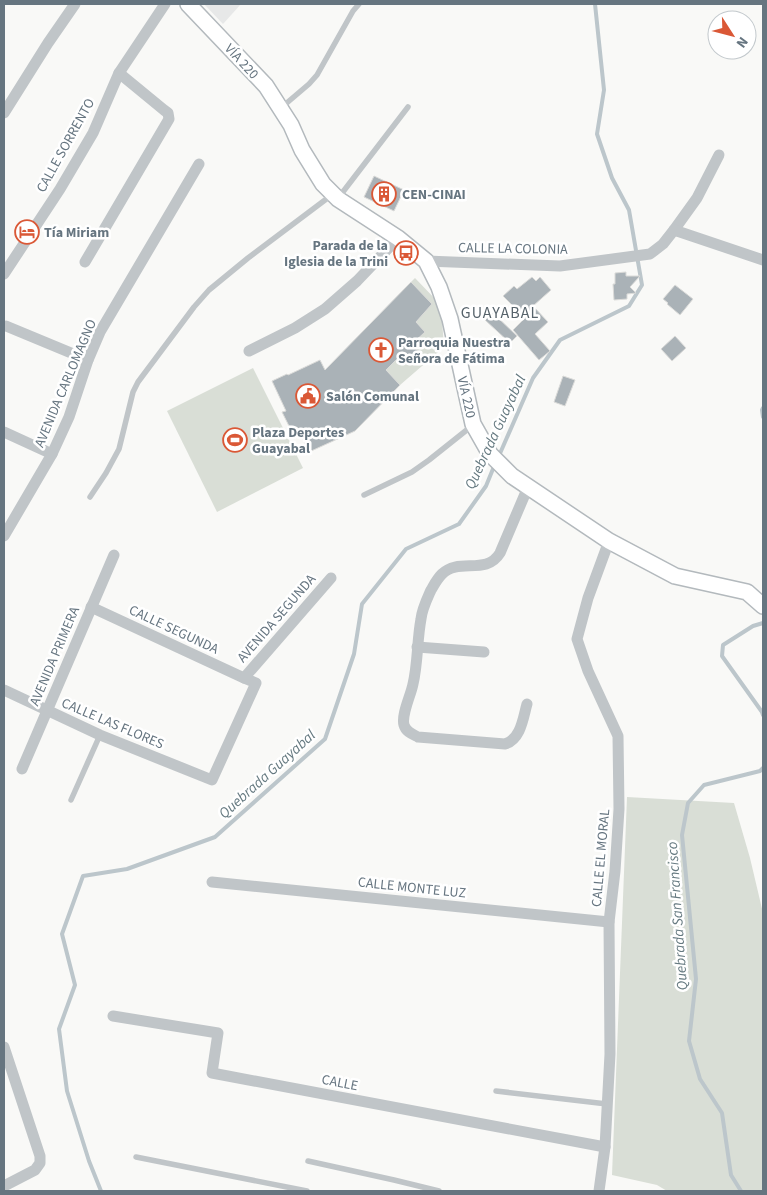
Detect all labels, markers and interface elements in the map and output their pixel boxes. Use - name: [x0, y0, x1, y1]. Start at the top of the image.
- north arrow: [707, 10, 757, 60]
- text: N: [731, 32, 753, 52]
- street label: VÍA 220: [220, 39, 263, 84]
- street label: CALLE SORRENTO: [32, 95, 100, 196]
- building icon: CEN-CINAI: [371, 181, 397, 207]
- place label: CEN-CINAI: [402, 185, 466, 205]
- hotel icon: Tía Miriam: [14, 219, 40, 245]
- place label: Tía Miriam: [44, 223, 109, 243]
- place label: Parada de la Iglesia de la Trini: [284, 236, 388, 272]
- street label: CALLE LA COLONIA: [458, 238, 568, 260]
- bus stop icon: Parada de la Iglesia de la Trini: [393, 240, 419, 266]
- district label: GUAYABAL: [461, 302, 539, 324]
- street label: AVENIDA CARLOMAGNO: [30, 316, 102, 451]
- place label: Parroquia Nuestra Señora de Fátima: [398, 333, 510, 369]
- church icon: Parroquia Nuestra Señora de Fátima: [368, 337, 394, 363]
- water label: Quebrada Guayabal: [460, 371, 531, 493]
- street label: VÍA 220: [452, 374, 481, 420]
- public building icon: Salón Comunal: [295, 383, 321, 409]
- place label: Salón Comunal: [326, 387, 419, 407]
- place label: Plaza Deportes Guayabal: [252, 423, 344, 459]
- sports icon: Plaza Deportes Guayabal: [222, 427, 248, 453]
- street label: AVENIDA SEGUNDA: [233, 570, 321, 667]
- street label: CALLE SEGUNDA: [125, 600, 222, 660]
- street label: AVENIDA PRIMERA: [25, 603, 85, 709]
- street label: CALLE LAS FLORES: [58, 693, 167, 755]
- water label: Quebrada Guayabal: [214, 725, 321, 824]
- street label: CALLE EL MORAL: [587, 808, 615, 908]
- water label: Quebrada San Francisco: [662, 841, 693, 991]
- street label: CALLE MONTE LUZ: [357, 872, 467, 904]
- street label: CALLE: [320, 1070, 360, 1096]

